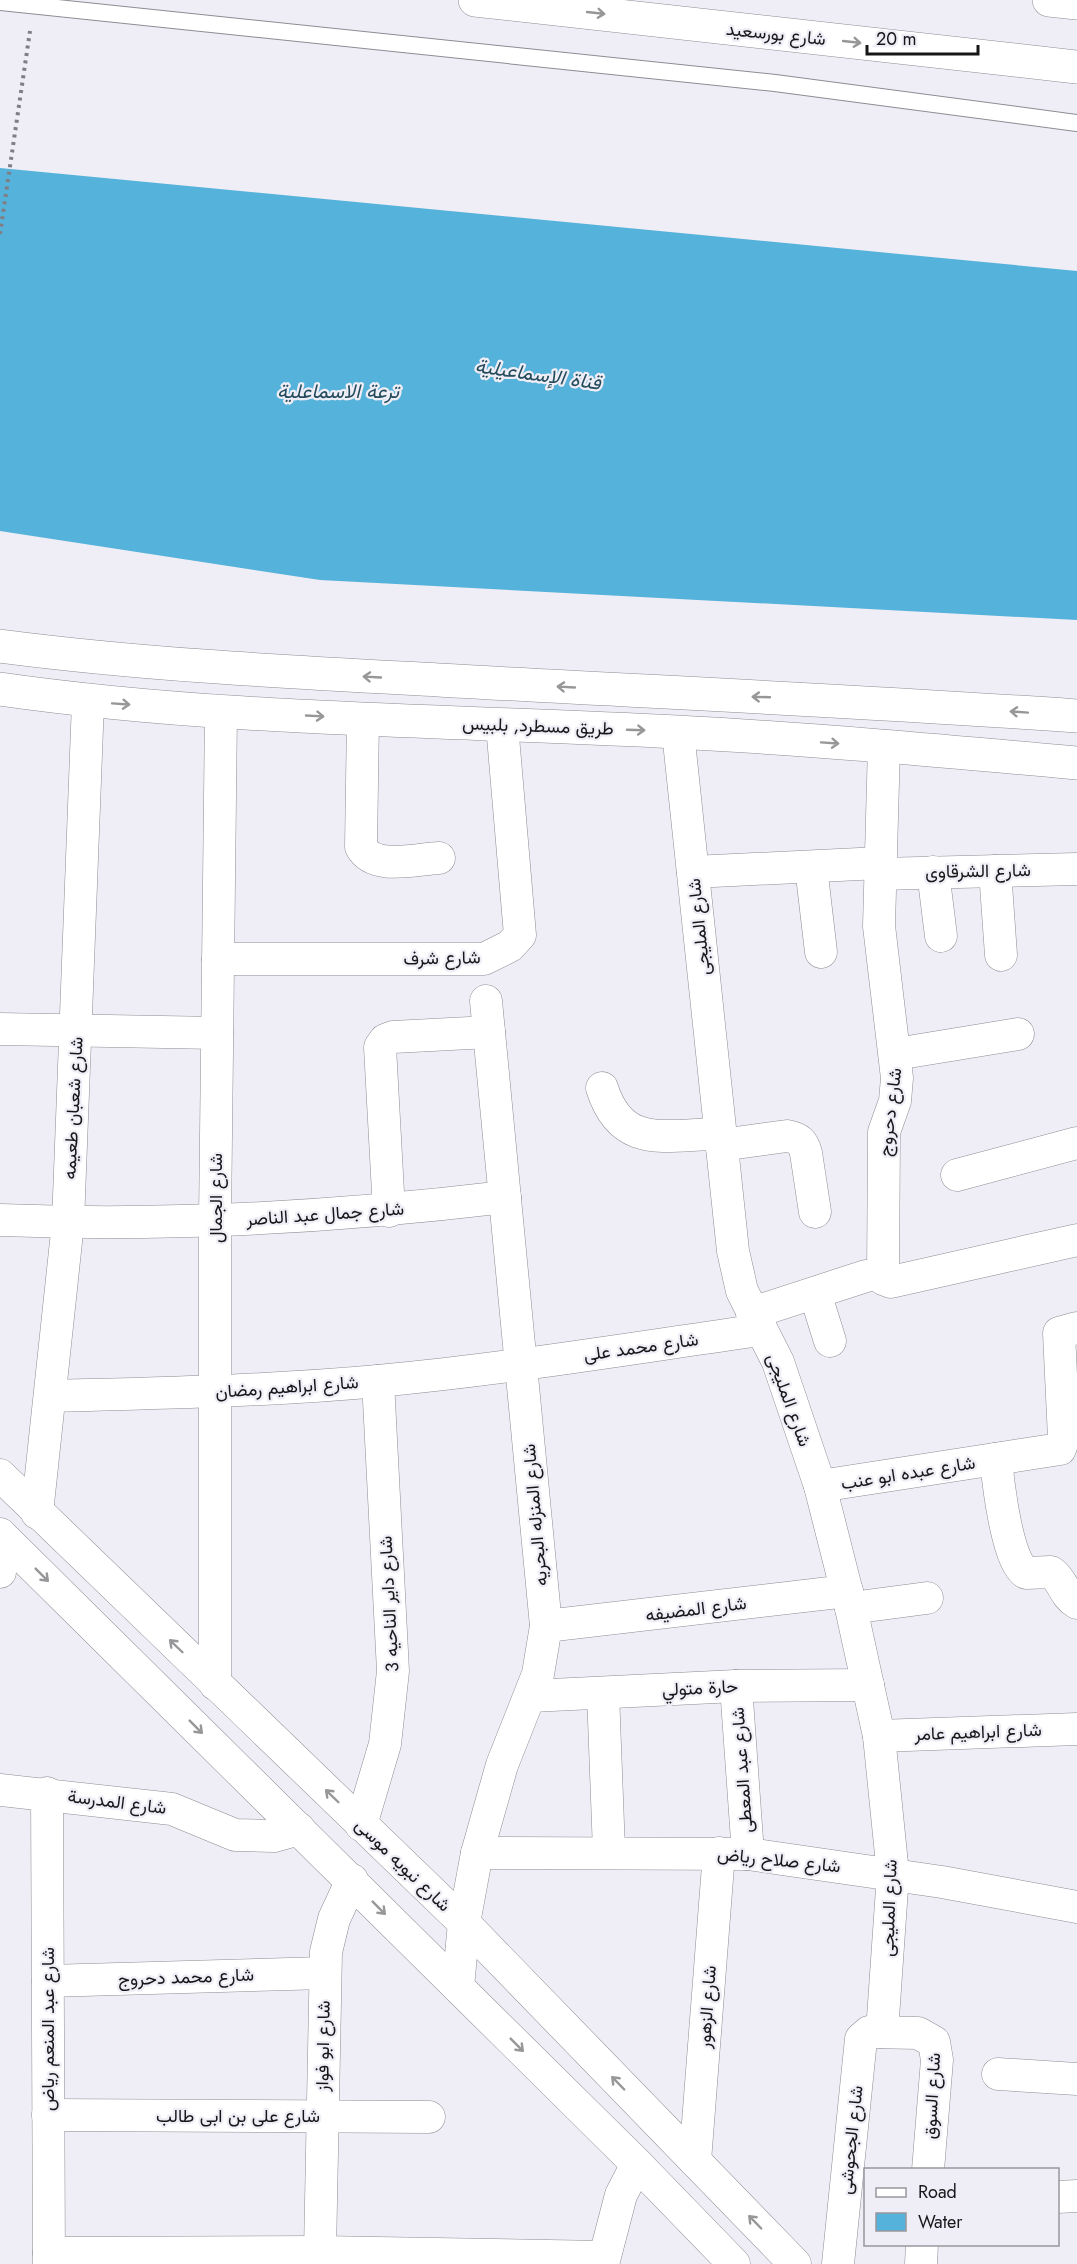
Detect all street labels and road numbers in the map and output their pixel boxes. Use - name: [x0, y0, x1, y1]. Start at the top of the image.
- street label: شارع بورسعيد: [725, 16, 827, 52]
- street label: طريق مسطرد, بلبيس: [462, 710, 614, 742]
- street label: شارع الشرقاوى: [925, 857, 1031, 885]
- street label: شارع المليجى: [681, 877, 717, 977]
- street label: شارع شرف: [403, 944, 481, 972]
- street label: شارع شعبان طعيمه: [56, 1036, 90, 1180]
- street label: شارع دحروج: [872, 1066, 908, 1158]
- street label: شارع الجمال: [203, 1153, 229, 1243]
- street label: شارع جمال عبد الناصر: [244, 1196, 405, 1233]
- street label: شارع محمد على: [582, 1326, 700, 1368]
- street label: شارع المليجى: [760, 1350, 818, 1450]
- street label: شارع ابراهيم رمضان: [214, 1369, 360, 1405]
- street label: شارع المنزله البحريه: [516, 1443, 554, 1587]
- street label: شارع عبده ابو عنب: [839, 1450, 977, 1496]
- street label: شارع داير الناحيه 3: [372, 1535, 406, 1673]
- street label: شارع المضيفه: [644, 1590, 748, 1628]
- street label: حارة متولي: [661, 1673, 739, 1705]
- street label: شارع عبد المعطى: [725, 1706, 759, 1834]
- street label: شارع ابراهيم عامر: [913, 1717, 1042, 1747]
- street label: شارع المدرسة: [66, 1783, 168, 1821]
- street label: شارع نبويه موسى: [349, 1812, 457, 1918]
- street label: شارع صلاح رياض: [716, 1841, 842, 1879]
- street label: شارع المليجى: [874, 1859, 904, 1957]
- street label: شارع عبد المنعم رياض: [35, 1947, 61, 2111]
- street label: شارع محمد دحروج: [118, 1962, 254, 1992]
- street label: شارع الزهور: [691, 1965, 723, 2050]
- street label: شارع ابو فواز: [309, 2000, 337, 2093]
- street label: شارع السوق: [917, 2052, 947, 2140]
- street label: شارع الجحوشى: [832, 2084, 870, 2196]
- street label: شارع على بن ابى طالب: [156, 2103, 320, 2129]

